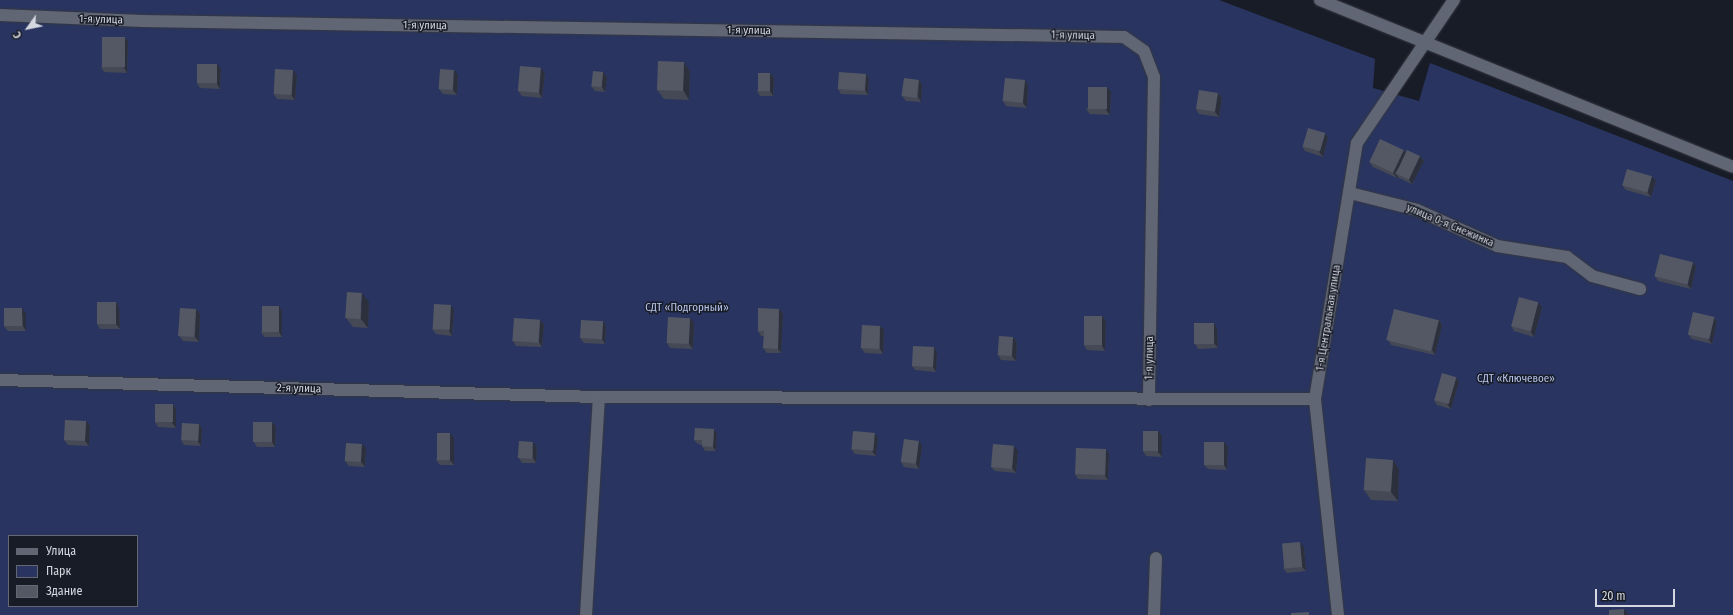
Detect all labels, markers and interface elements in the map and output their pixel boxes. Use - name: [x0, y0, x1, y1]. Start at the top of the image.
- north arrow: [8, 8, 48, 48]
- street label: 1-я улица: [79, 13, 123, 27]
- street label: 1-я улица: [403, 19, 447, 33]
- street label: 1-я улица: [727, 24, 771, 38]
- text: С: [10, 29, 25, 41]
- street label: 1-я улица: [1051, 29, 1095, 43]
- street label: улица 0-я Снежинка: [1404, 202, 1496, 250]
- street label: 1-я Центральная улица: [1314, 264, 1344, 372]
- park label: СДТ «Подгорный»: [645, 301, 729, 315]
- street label: 1-я улица: [1143, 336, 1157, 380]
- park label: СДТ «Ключевое»: [1477, 372, 1555, 386]
- street label: 2-я улица: [277, 382, 321, 396]
- legend: [8, 535, 138, 607]
- text: Улица: [46, 544, 76, 558]
- text: Парк: [46, 564, 71, 578]
- scale bar: [1597, 581, 1677, 607]
- text: Здание: [46, 584, 82, 598]
- text: 20 m: [1602, 589, 1626, 603]

